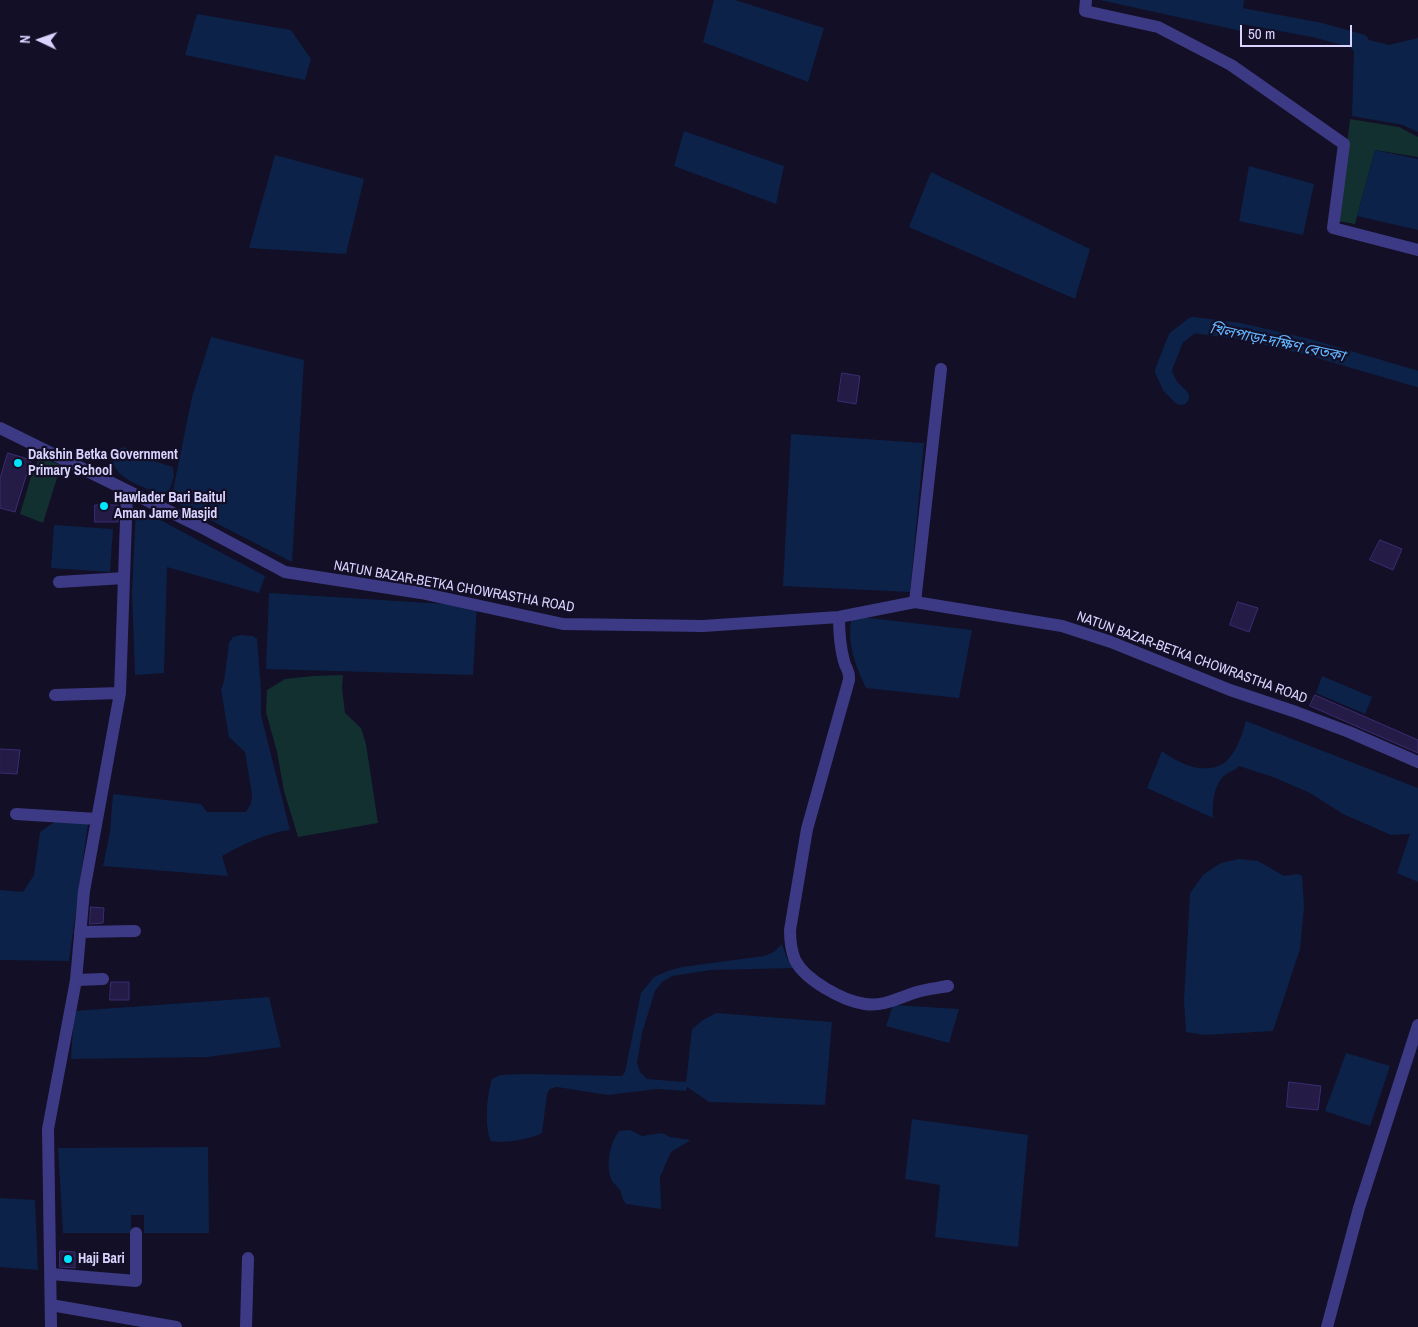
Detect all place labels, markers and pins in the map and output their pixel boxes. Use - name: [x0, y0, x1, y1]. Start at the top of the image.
- place label: Dakshin Betka Government Primary School: [28, 447, 178, 480]
- marker: Dakshin Betka Government Primary School: [12, 457, 24, 469]
- place label: Hawlader Bari Baitul Aman Jame Masjid: [114, 490, 226, 522]
- marker: Hawlader Bari Baitul Aman Jame Masjid: [98, 500, 110, 512]
- place label: Haji Bari: [78, 1251, 125, 1267]
- marker: Haji Bari: [62, 1253, 74, 1265]

